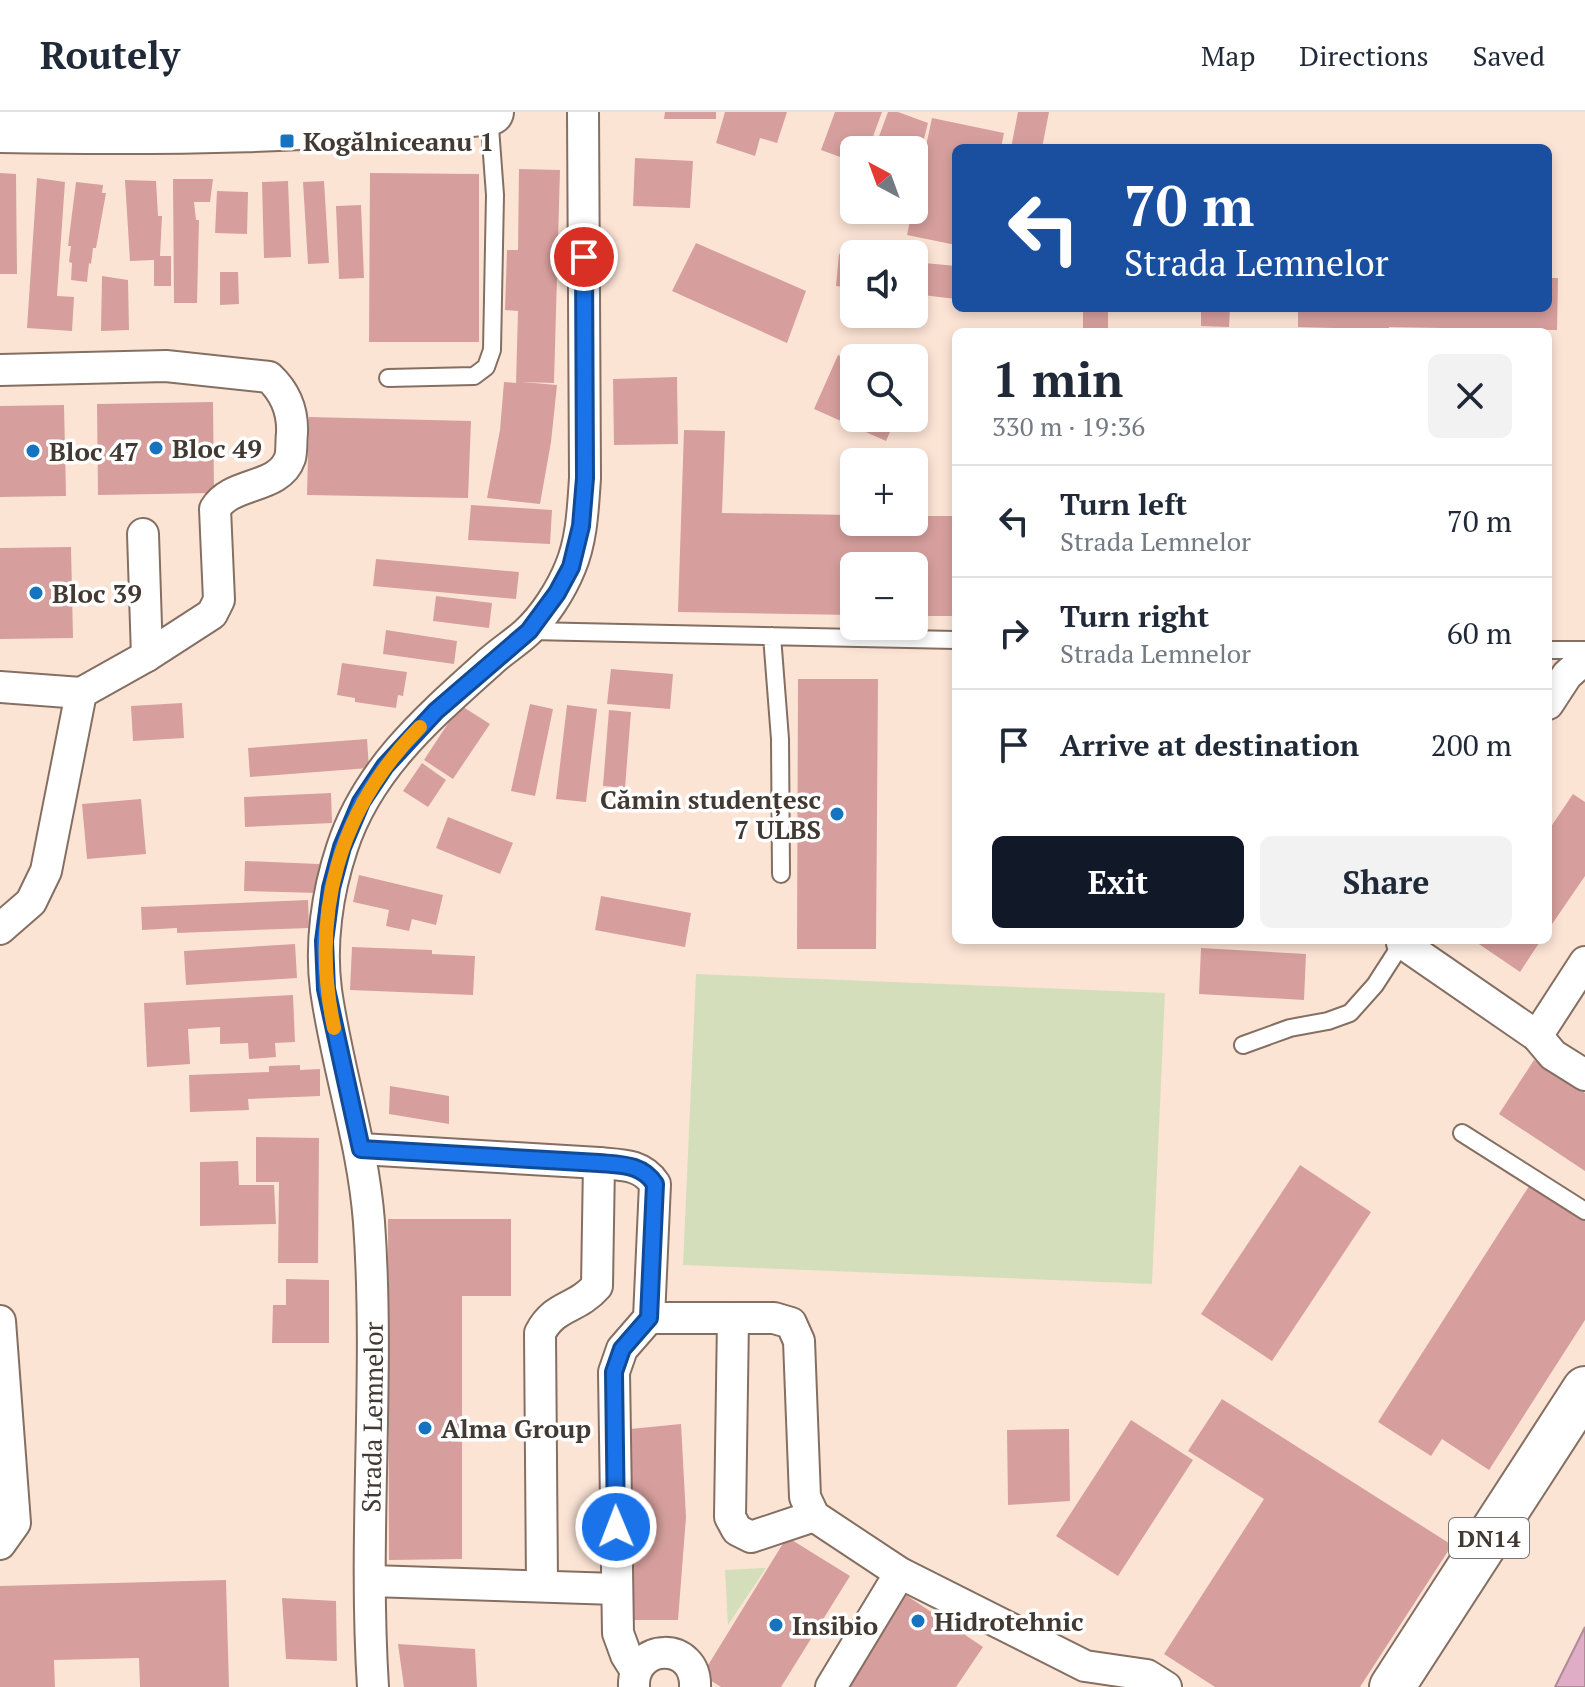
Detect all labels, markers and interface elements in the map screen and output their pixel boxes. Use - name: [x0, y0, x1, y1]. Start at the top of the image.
- text: Routely: [40, 30, 180, 80]
- text: Map: [1201, 37, 1255, 74]
- text: Directions: [1299, 37, 1429, 74]
- text: Saved: [1473, 37, 1545, 74]
- place label: Kogălniceanu 1: [303, 124, 494, 158]
- marker: Kogălniceanu 1: [278, 132, 296, 150]
- north arrow: [840, 136, 928, 224]
- map controls: [840, 136, 928, 640]
- text: 70 m: [1124, 168, 1254, 242]
- icon: left: [992, 176, 1096, 280]
- pin: [550, 223, 618, 291]
- icon: arrive: [562, 235, 606, 279]
- text: Strada Lemnelor: [1124, 239, 1389, 286]
- button: sound: [840, 240, 928, 328]
- button: search: [840, 344, 928, 432]
- text: 1 min: [992, 347, 1123, 411]
- button: close: [1428, 354, 1512, 438]
- text: 330 m · 19:36: [992, 409, 1145, 443]
- place label: Bloc 49: [172, 431, 262, 465]
- place label: Bloc 47: [49, 434, 139, 468]
- marker: Bloc 49: [147, 439, 165, 457]
- marker: Bloc 47: [24, 442, 42, 460]
- button: +: [840, 448, 928, 536]
- text: Turn left: [1060, 484, 1187, 524]
- icon: left: [992, 499, 1036, 543]
- text: 70 m: [1447, 501, 1512, 541]
- text: Strada Lemnelor: [1060, 524, 1251, 558]
- button: −: [840, 552, 928, 640]
- place label: Bloc 39: [52, 576, 142, 610]
- marker: Bloc 39: [27, 584, 45, 602]
- text: Turn right: [1060, 596, 1209, 636]
- icon: right: [992, 611, 1036, 655]
- text: 60 m: [1447, 613, 1512, 653]
- text: Strada Lemnelor: [1060, 636, 1251, 670]
- icon: arrive: [992, 723, 1036, 767]
- text: Arrive at destination: [1060, 725, 1359, 765]
- text: 200 m: [1431, 725, 1512, 765]
- place label: Cămin studențesc 7 ULBS: [600, 782, 821, 846]
- marker: Cămin studențesc 7 ULBS: [828, 805, 846, 823]
- button: Exit: [992, 836, 1244, 928]
- button: Share: [1260, 836, 1512, 928]
- street label: Strada Lemnelor: [353, 1321, 390, 1513]
- place label: Alma Group: [441, 1411, 591, 1445]
- marker: Alma Group: [416, 1419, 434, 1437]
- position arrow: [574, 1485, 658, 1569]
- road number: DN14: [1449, 1518, 1529, 1558]
- place label: Hidrotehnic: [934, 1604, 1084, 1638]
- place label: Insibio: [792, 1608, 878, 1642]
- marker: Hidrotehnic: [909, 1612, 927, 1630]
- marker: Insibio: [767, 1616, 785, 1634]

